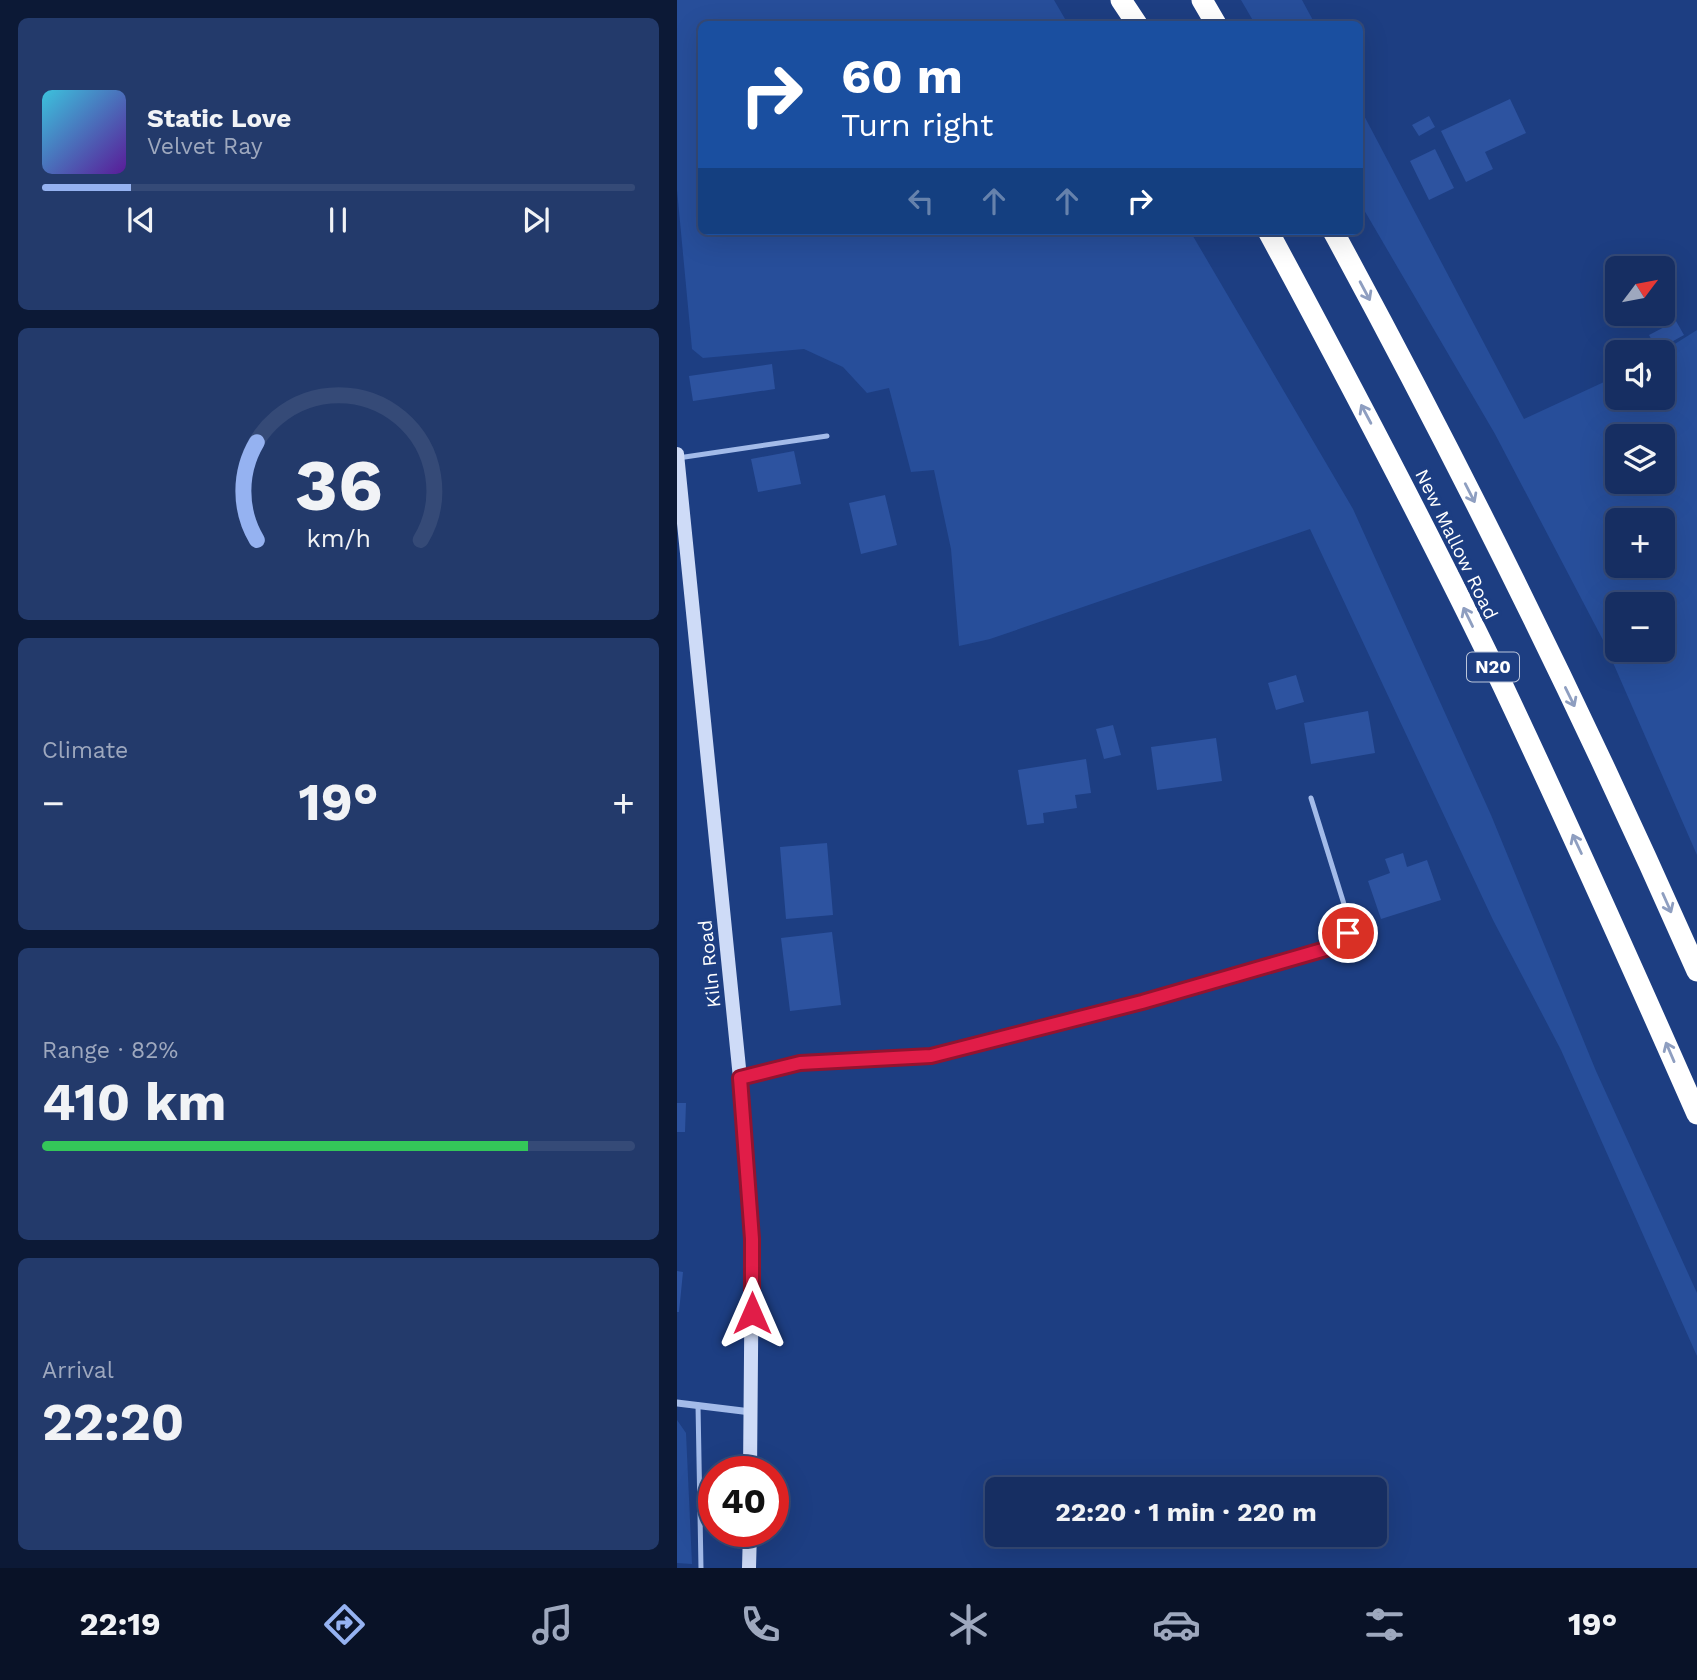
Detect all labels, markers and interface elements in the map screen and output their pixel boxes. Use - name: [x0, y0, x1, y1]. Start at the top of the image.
- text: 60 m: [841, 47, 963, 105]
- icon: right: [726, 49, 817, 140]
- text: Static Love: [147, 103, 291, 133]
- text: Turn right: [841, 106, 993, 144]
- text: Velvet Ray: [147, 133, 263, 160]
- icon: left: [902, 182, 940, 220]
- icon: ahead: [975, 182, 1013, 220]
- icon: ahead: [1048, 182, 1086, 220]
- icon: right: [1121, 182, 1159, 220]
- icon: previous: [122, 201, 160, 239]
- icon: pause: [319, 201, 357, 239]
- icon: next: [517, 201, 555, 239]
- north arrow: [1605, 256, 1675, 326]
- map controls: [1605, 256, 1675, 662]
- one-way arrow: [1359, 280, 1372, 301]
- button: sound: [1605, 340, 1675, 410]
- one-way arrow: [1359, 404, 1373, 424]
- button: layers: [1605, 424, 1675, 494]
- text: 36: [294, 442, 383, 528]
- street label: New Mallow Road: [1410, 465, 1503, 623]
- one-way arrow: [1464, 482, 1478, 503]
- button: +: [1605, 508, 1675, 578]
- text: km/h: [306, 524, 371, 553]
- button: −: [1605, 592, 1675, 662]
- one-way arrow: [1461, 607, 1475, 628]
- road number: N20: [1467, 652, 1519, 682]
- one-way arrow: [1564, 686, 1578, 707]
- text: Climate: [42, 737, 128, 764]
- text: 19°: [298, 772, 379, 833]
- text: −: [42, 781, 65, 825]
- text: +: [612, 781, 635, 825]
- one-way arrow: [1569, 834, 1583, 855]
- one-way arrow: [1661, 892, 1674, 913]
- pin: [1318, 903, 1378, 963]
- icon: arrive: [1329, 914, 1367, 952]
- street label: Kiln Road: [693, 919, 726, 1009]
- text: Range · 82%: [42, 1037, 178, 1064]
- one-way arrow: [1662, 1042, 1675, 1063]
- text: 410 km: [42, 1072, 226, 1133]
- position arrow: [715, 1276, 789, 1350]
- text: Arrival: [42, 1357, 114, 1384]
- text: 22:20: [42, 1392, 184, 1453]
- speed limit sign: 40: [698, 1456, 789, 1547]
- text: 22:20 · 1 min · 220 m: [1055, 1497, 1317, 1527]
- icon: directions: [320, 1600, 369, 1649]
- icon: music: [528, 1600, 577, 1649]
- icon: phone: [736, 1600, 785, 1649]
- icon: climate: [944, 1600, 993, 1649]
- icon: car: [1152, 1600, 1201, 1649]
- icon: filters: [1360, 1600, 1409, 1649]
- text: 22:19: [80, 1605, 161, 1643]
- text: 19°: [1568, 1605, 1617, 1643]

